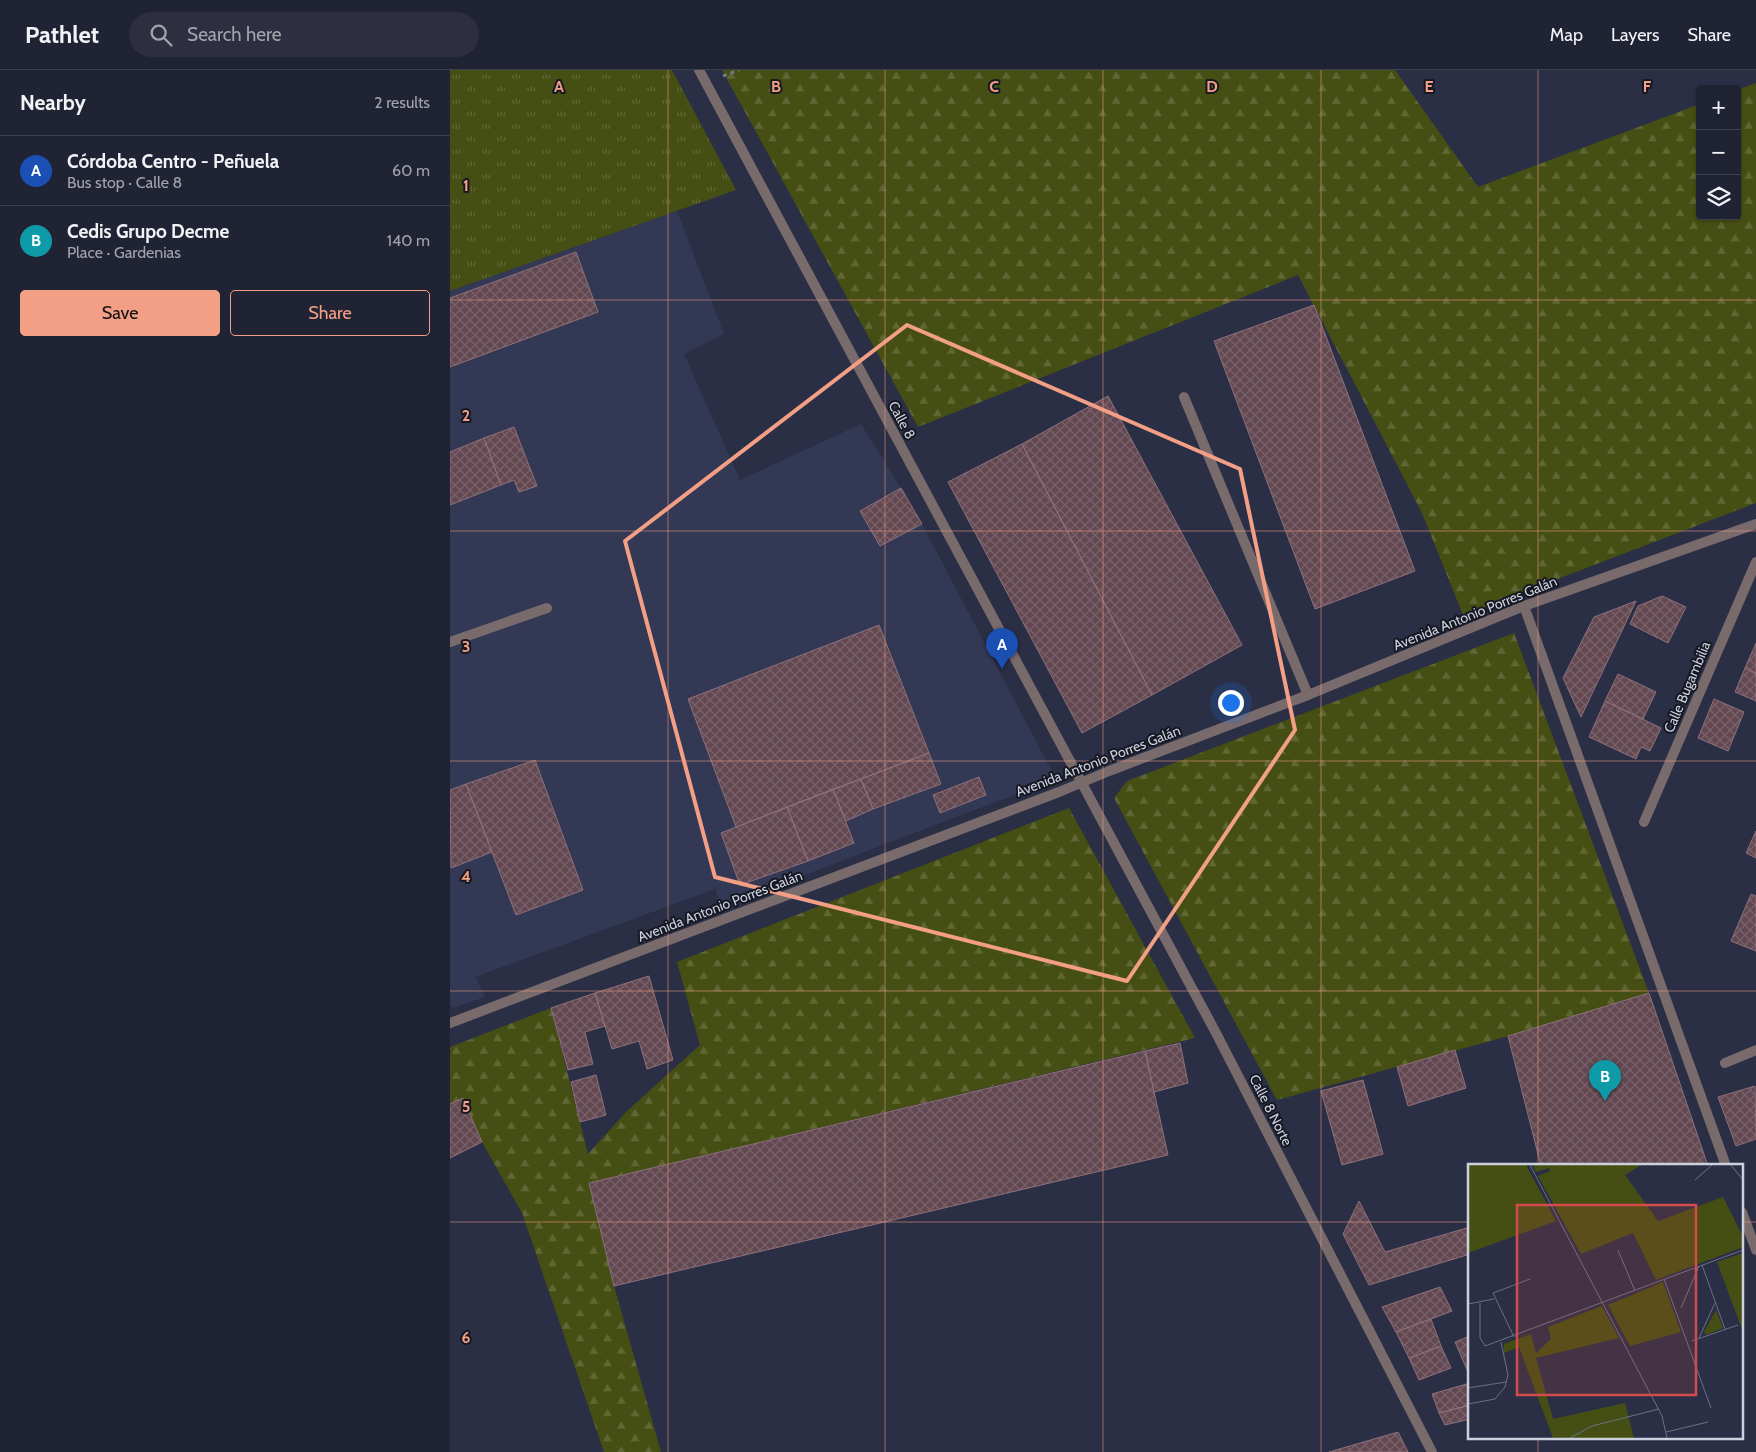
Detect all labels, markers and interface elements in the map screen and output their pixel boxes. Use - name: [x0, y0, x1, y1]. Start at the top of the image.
- search box: [129, 12, 479, 57]
- text: Pathlet: [25, 20, 99, 49]
- icon: search: [147, 21, 175, 49]
- text: Search here: [187, 23, 281, 46]
- text: Map: [1550, 24, 1583, 46]
- text: Layers: [1611, 24, 1660, 46]
- text: Share: [1688, 24, 1731, 46]
- text: A: [554, 77, 564, 96]
- text: B: [771, 77, 781, 96]
- text: C: [989, 77, 999, 96]
- text: D: [1206, 77, 1218, 96]
- text: E: [1424, 77, 1434, 96]
- text: F: [1643, 77, 1652, 96]
- map controls: [1696, 85, 1741, 220]
- button: +: [1696, 85, 1741, 130]
- text: Nearby: [20, 90, 86, 115]
- text: 2 results: [374, 93, 430, 112]
- button: −: [1696, 130, 1741, 175]
- text: Córdoba Centro - Peñuela: [67, 150, 279, 173]
- text: A: [31, 161, 41, 180]
- text: 60 m: [392, 161, 430, 180]
- text: Bus stop · Calle 8: [67, 173, 182, 192]
- button: layers: [1696, 175, 1741, 220]
- text: 1: [463, 176, 469, 195]
- text: Cedis Grupo Decme: [67, 220, 229, 243]
- text: B: [31, 231, 41, 250]
- text: 140 m: [387, 231, 430, 250]
- text: Place · Gardenias: [67, 243, 181, 262]
- button: Save: [20, 290, 220, 336]
- button: Share: [230, 290, 430, 336]
- street label: Calle 8: [885, 398, 919, 442]
- text: 2: [462, 406, 470, 425]
- street label: Avenida Antonio Porres Galán: [1390, 572, 1560, 654]
- pin: A: [986, 628, 1018, 669]
- text: 3: [462, 637, 470, 656]
- street label: Calle Bugambilia: [1660, 638, 1714, 735]
- your location: [1218, 690, 1244, 716]
- street label: Avenida Antonio Porres Galán: [1013, 721, 1183, 801]
- street label: Avenida Antonio Porres Galán: [635, 866, 805, 946]
- text: 4: [461, 867, 471, 886]
- pin: B: [1589, 1060, 1621, 1101]
- street label: Calle 8 Norte: [1245, 1071, 1297, 1149]
- text: 5: [462, 1097, 470, 1116]
- inset map: [1468, 1164, 1744, 1440]
- text: 6: [462, 1328, 471, 1347]

